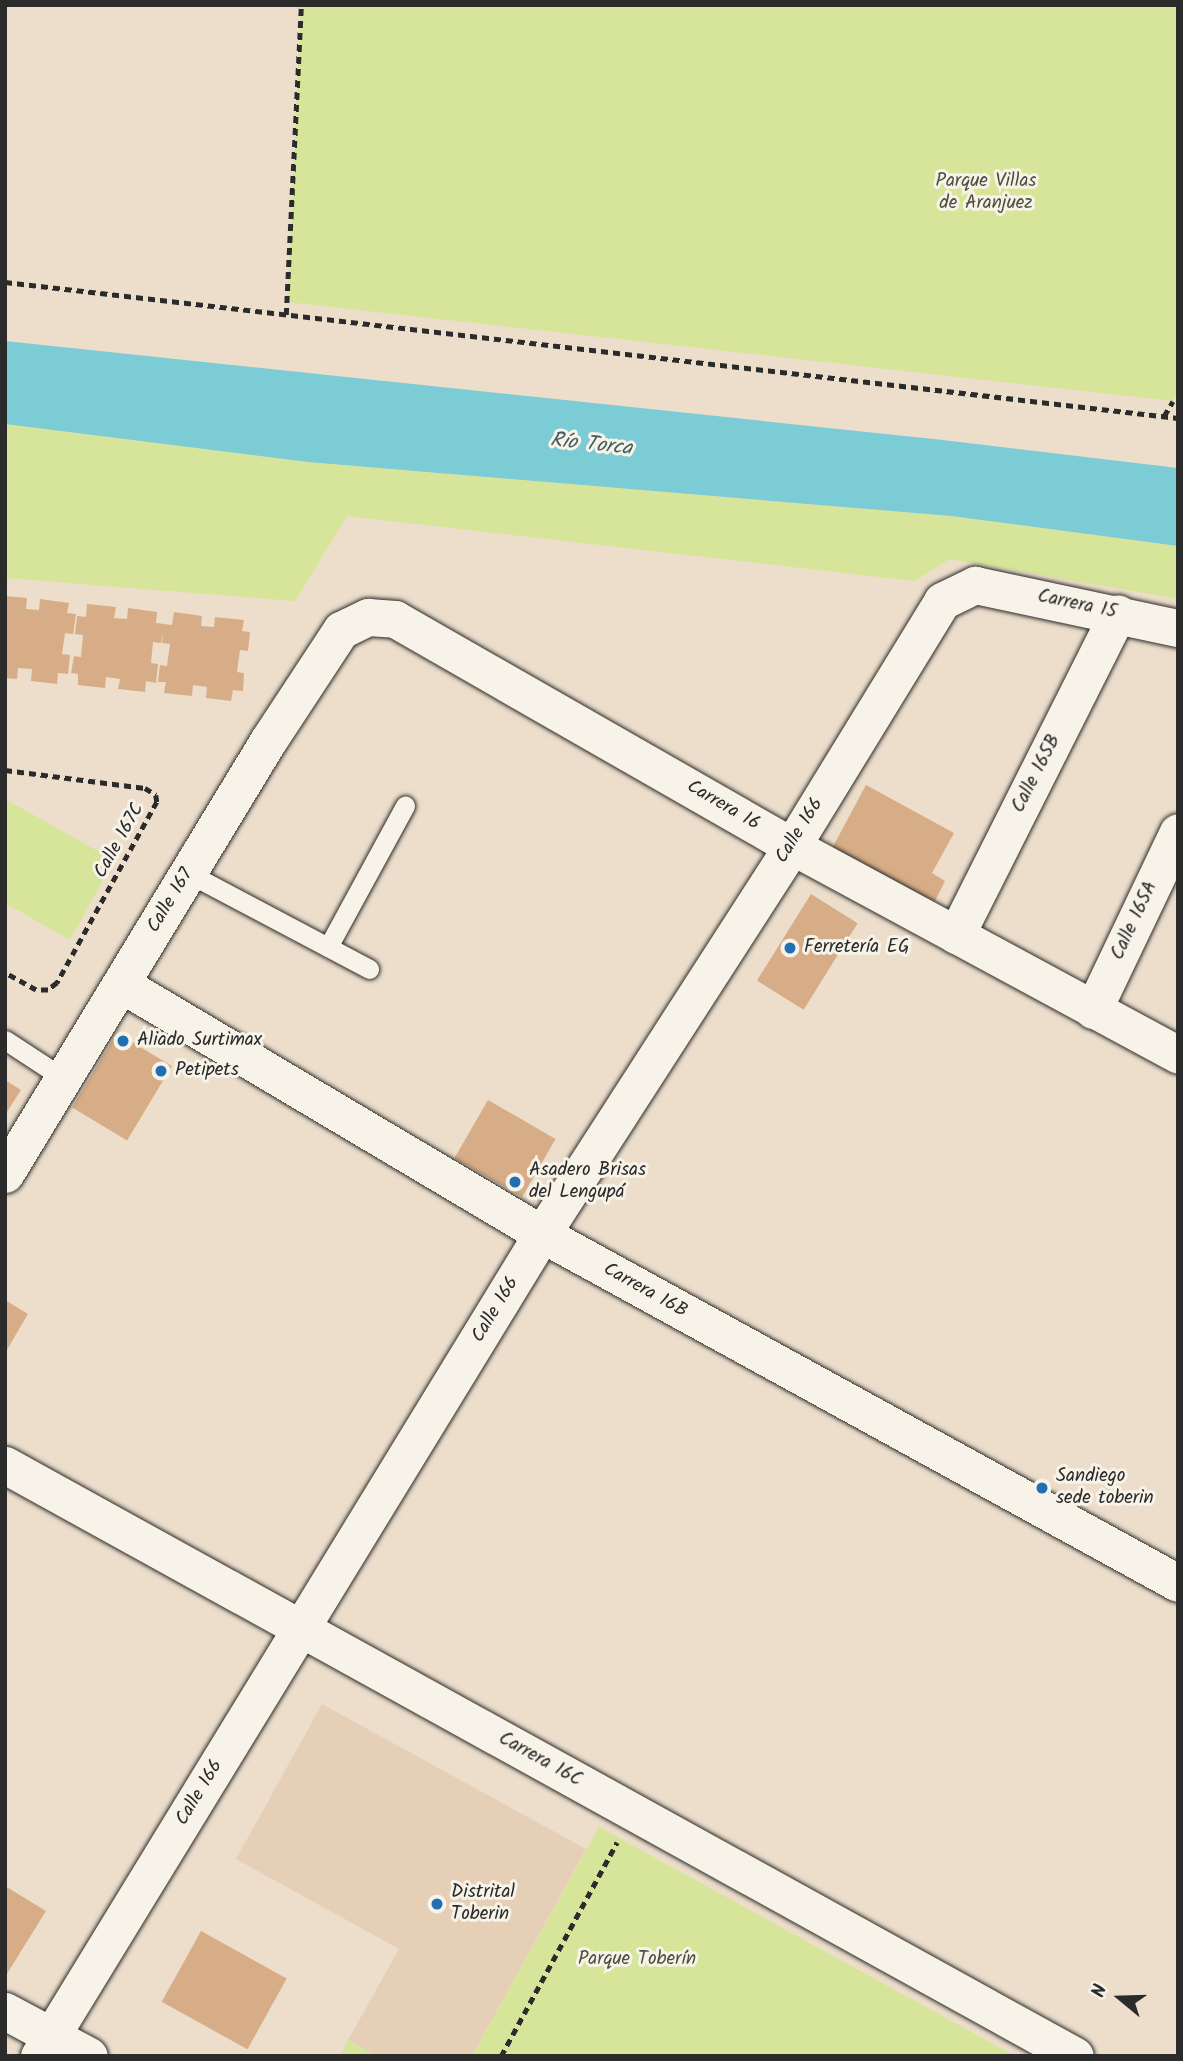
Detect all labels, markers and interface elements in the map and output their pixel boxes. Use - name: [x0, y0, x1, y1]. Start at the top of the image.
- park label: Parque Villas de Aranjuez: [936, 171, 1036, 215]
- water label: Río Torca: [549, 428, 633, 462]
- street label: Carrera 15: [1035, 585, 1119, 625]
- street label: Calle 165B: [1008, 731, 1066, 817]
- street label: Carrera 16: [682, 776, 764, 836]
- street label: Calle 166: [771, 794, 829, 868]
- street label: Calle 167C: [90, 799, 150, 883]
- street label: Calle 167: [143, 865, 199, 937]
- street label: Calle 165A: [1107, 878, 1163, 964]
- place label: Ferretería EG: [804, 937, 910, 959]
- marker: Ferretería EG: [782, 940, 798, 956]
- place label: Aliado Surtimax: [137, 1030, 262, 1052]
- marker: Aliado Surtimax: [115, 1033, 131, 1049]
- place label: Petipets: [175, 1060, 239, 1082]
- marker: Petipets: [153, 1063, 169, 1079]
- place label: Asadero Brisas del Lengupá: [529, 1160, 646, 1204]
- marker: Asadero Brisas del Lengupá: [507, 1174, 523, 1190]
- street label: Carrera 16B: [599, 1259, 691, 1323]
- street label: Calle 166: [467, 1273, 525, 1347]
- place label: Sandiego sede toberin: [1056, 1466, 1154, 1510]
- marker: Sandiego sede toberin: [1034, 1480, 1050, 1496]
- street label: Carrera 16C: [494, 1728, 586, 1792]
- street label: Calle 166: [171, 1756, 229, 1830]
- place label: Distrital Toberin: [451, 1882, 515, 1926]
- marker: Distrital Toberin: [429, 1896, 445, 1912]
- park label: Parque Toberín: [578, 1949, 696, 1971]
- north arrow: [1085, 1963, 1155, 2033]
- text: N: [1084, 1981, 1116, 2002]

